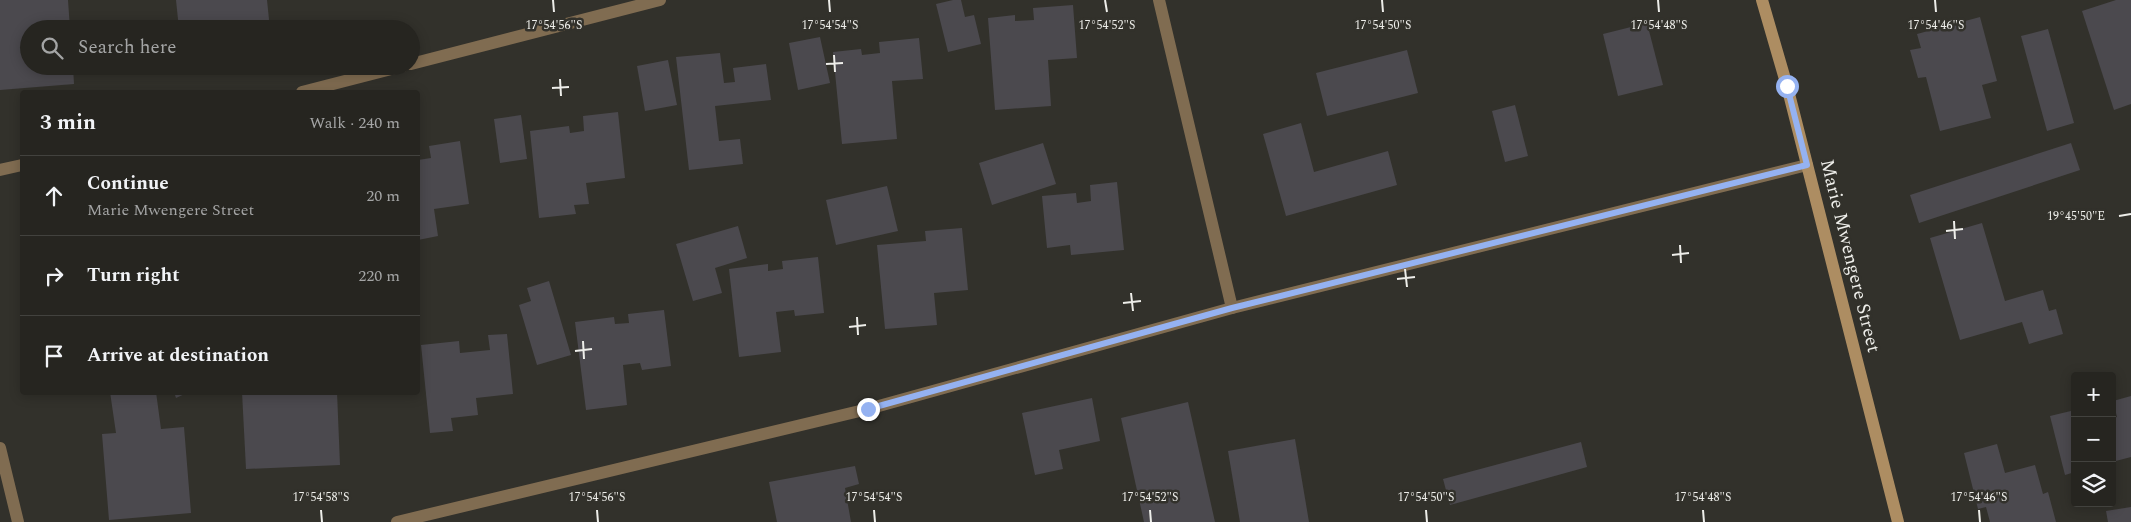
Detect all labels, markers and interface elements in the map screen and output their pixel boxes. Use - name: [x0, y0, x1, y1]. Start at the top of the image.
- text: 17°54'56"S: [526, 16, 582, 35]
- text: 17°54'54"S: [802, 16, 858, 35]
- text: 17°54'52"S: [1079, 16, 1135, 35]
- text: 17°54'50"S: [1355, 16, 1411, 35]
- text: 17°54'48"S: [1631, 16, 1687, 35]
- text: 17°54'46"S: [1908, 16, 1964, 35]
- search box: [20, 20, 420, 75]
- text: Search here: [78, 33, 177, 62]
- icon: search: [38, 34, 66, 62]
- route start: [1776, 75, 1799, 98]
- text: 3 min: [40, 107, 96, 139]
- text: Walk · 240 m: [309, 111, 400, 135]
- street label: Marie Mwengere Street: [1812, 156, 1888, 356]
- text: Continue: [87, 169, 169, 198]
- icon: ahead: [40, 182, 68, 210]
- text: 20 m: [366, 184, 400, 208]
- text: Marie Mwengere Street: [87, 198, 254, 222]
- text: 19°45'50"E: [2047, 207, 2105, 226]
- text: Turn right: [87, 261, 180, 290]
- icon: right: [40, 262, 68, 290]
- text: 220 m: [358, 264, 400, 288]
- text: Arrive at destination: [87, 341, 269, 370]
- icon: arrive: [40, 342, 68, 370]
- map controls: [2071, 372, 2116, 507]
- button: +: [2071, 372, 2116, 417]
- route end: [857, 398, 880, 421]
- button: −: [2071, 417, 2116, 462]
- button: layers: [2071, 462, 2116, 507]
- text: 17°54'58"S: [293, 488, 349, 507]
- text: 17°54'56"S: [569, 488, 625, 507]
- text: 17°54'54"S: [846, 488, 902, 507]
- text: 17°54'52"S: [1122, 488, 1178, 507]
- text: 17°54'50"S: [1398, 488, 1454, 507]
- text: 17°54'48"S: [1675, 488, 1731, 507]
- text: 17°54'46"S: [1951, 488, 2007, 507]

